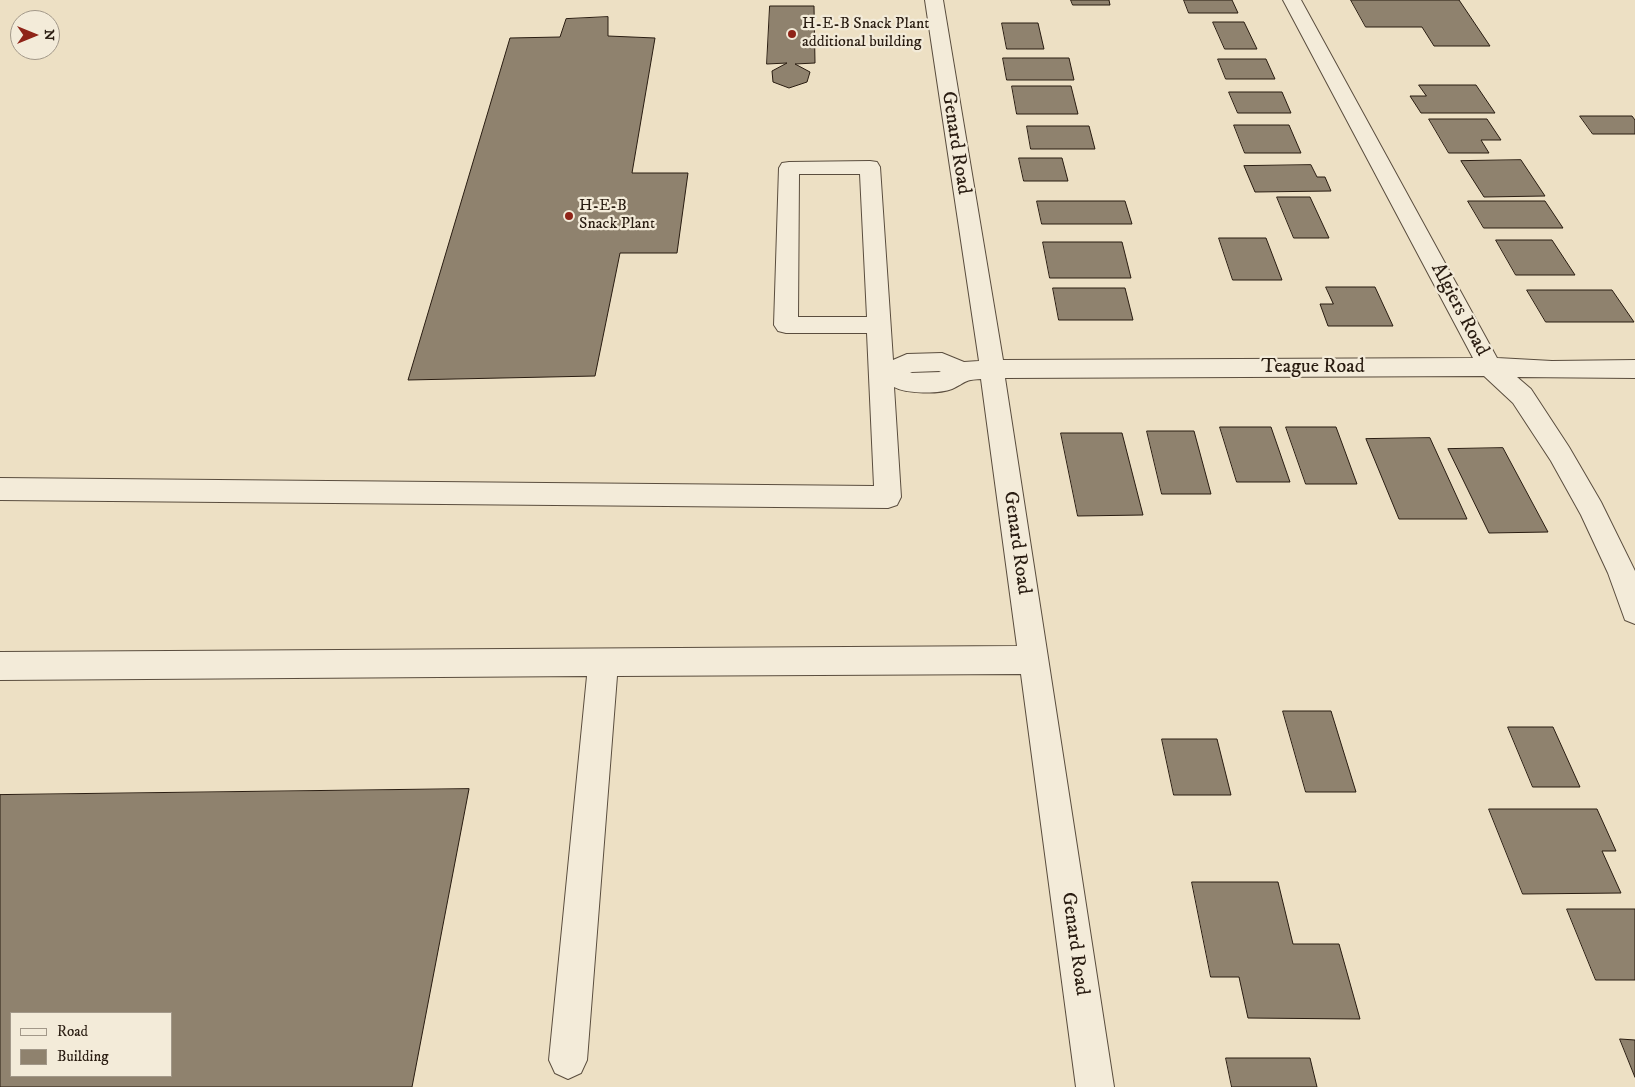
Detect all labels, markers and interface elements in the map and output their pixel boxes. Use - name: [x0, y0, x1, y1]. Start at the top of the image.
- north arrow: [10, 10, 60, 60]
- place label: H-E-B Snack Plant additional building: [802, 15, 929, 53]
- marker: H-E-B Snack Plant additional building: [786, 28, 798, 40]
- text: N: [40, 29, 58, 41]
- street label: Genard Road: [935, 90, 975, 196]
- place label: H-E-B Snack Plant: [579, 197, 655, 235]
- marker: H-E-B Snack Plant: [563, 210, 575, 222]
- street label: Algiers Road: [1425, 259, 1493, 361]
- street label: Teague Road: [1261, 356, 1365, 380]
- street label: Genard Road: [997, 490, 1035, 596]
- street label: Genard Road: [1055, 891, 1093, 997]
- legend: [10, 1012, 172, 1077]
- text: Road: [57, 1022, 88, 1041]
- text: Building: [57, 1047, 109, 1066]

